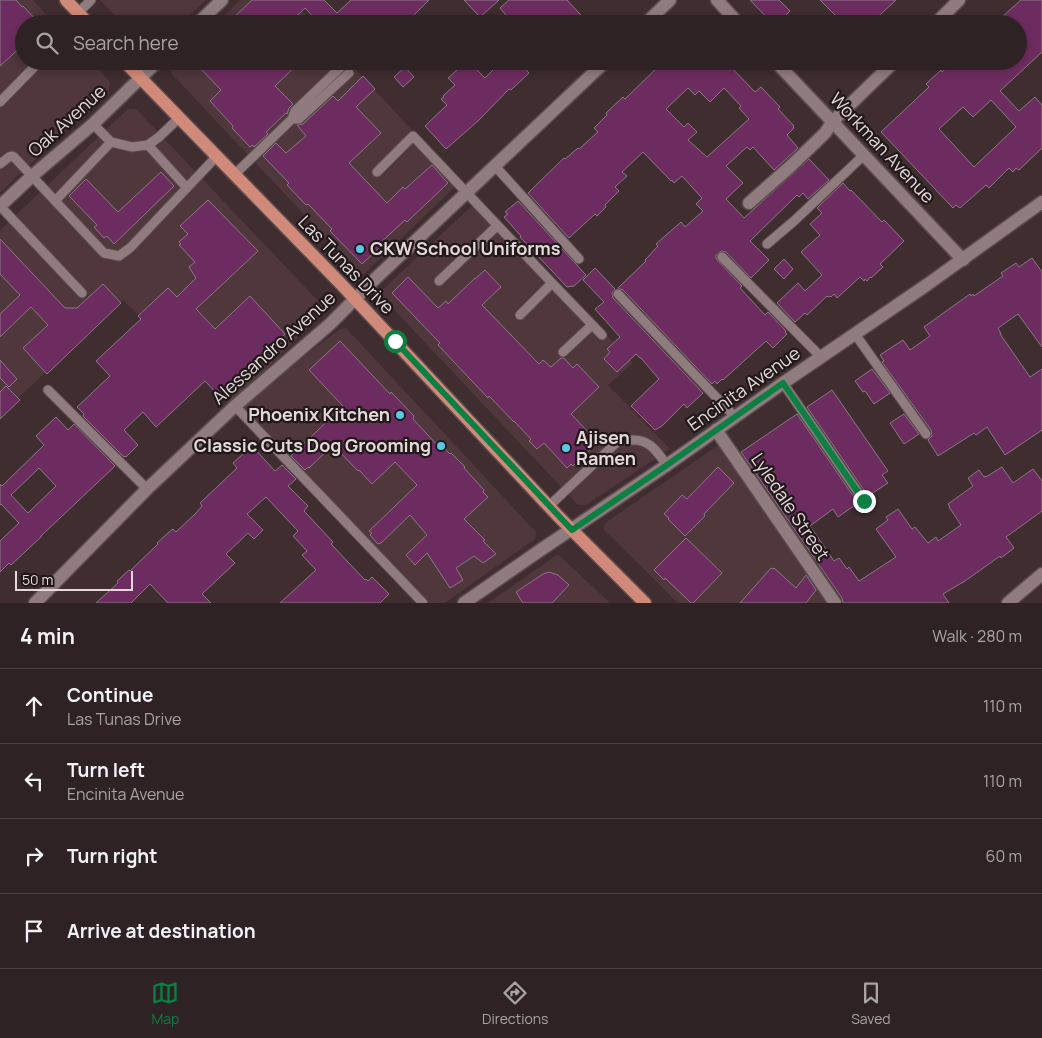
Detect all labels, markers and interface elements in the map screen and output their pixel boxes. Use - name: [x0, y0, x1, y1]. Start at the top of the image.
- search box: [15, 15, 1027, 70]
- icon: search: [33, 29, 61, 57]
- text: Search here: [73, 30, 179, 56]
- street label: Oak Avenue: [22, 79, 110, 162]
- street label: Workman Avenue: [825, 87, 940, 208]
- street label: Las Tunas Drive: [293, 210, 400, 319]
- place label: CKW School Uniforms: [370, 236, 561, 260]
- marker: CKW School Uniforms: [354, 243, 366, 255]
- street label: Alessandro Avenue: [206, 285, 340, 409]
- route start: [384, 330, 407, 353]
- street label: Encinita Avenue: [682, 340, 804, 436]
- place label: Phoenix Kitchen: [248, 402, 390, 426]
- marker: Phoenix Kitchen: [394, 409, 406, 421]
- place label: Ajisen Ramen: [576, 425, 636, 470]
- place label: Classic Cuts Dog Grooming: [194, 433, 431, 457]
- marker: Classic Cuts Dog Grooming: [435, 440, 447, 452]
- marker: Ajisen Ramen: [560, 442, 572, 454]
- street label: Lyledale Street: [746, 448, 836, 565]
- route end: [853, 490, 876, 513]
- scale bar: [15, 568, 132, 591]
- text: 50 m: [22, 570, 53, 589]
- text: 4 min: [20, 622, 75, 650]
- text: Walk · 280 m: [932, 625, 1022, 647]
- text: Continue: [67, 682, 153, 708]
- icon: ahead: [20, 692, 48, 720]
- text: 110 m: [983, 695, 1022, 717]
- text: Las Tunas Drive: [67, 708, 181, 730]
- text: Turn left: [67, 757, 145, 783]
- icon: left: [20, 767, 48, 795]
- text: 110 m: [983, 770, 1022, 792]
- text: Encinita Avenue: [67, 783, 184, 805]
- icon: right: [20, 842, 48, 870]
- text: Turn right: [67, 843, 157, 869]
- text: 60 m: [986, 845, 1022, 867]
- icon: arrive: [20, 917, 48, 945]
- text: Arrive at destination: [67, 918, 256, 944]
- tab: Map: [151, 979, 179, 1028]
- tab: Directions: [482, 979, 548, 1028]
- tab: Saved: [851, 979, 891, 1028]

